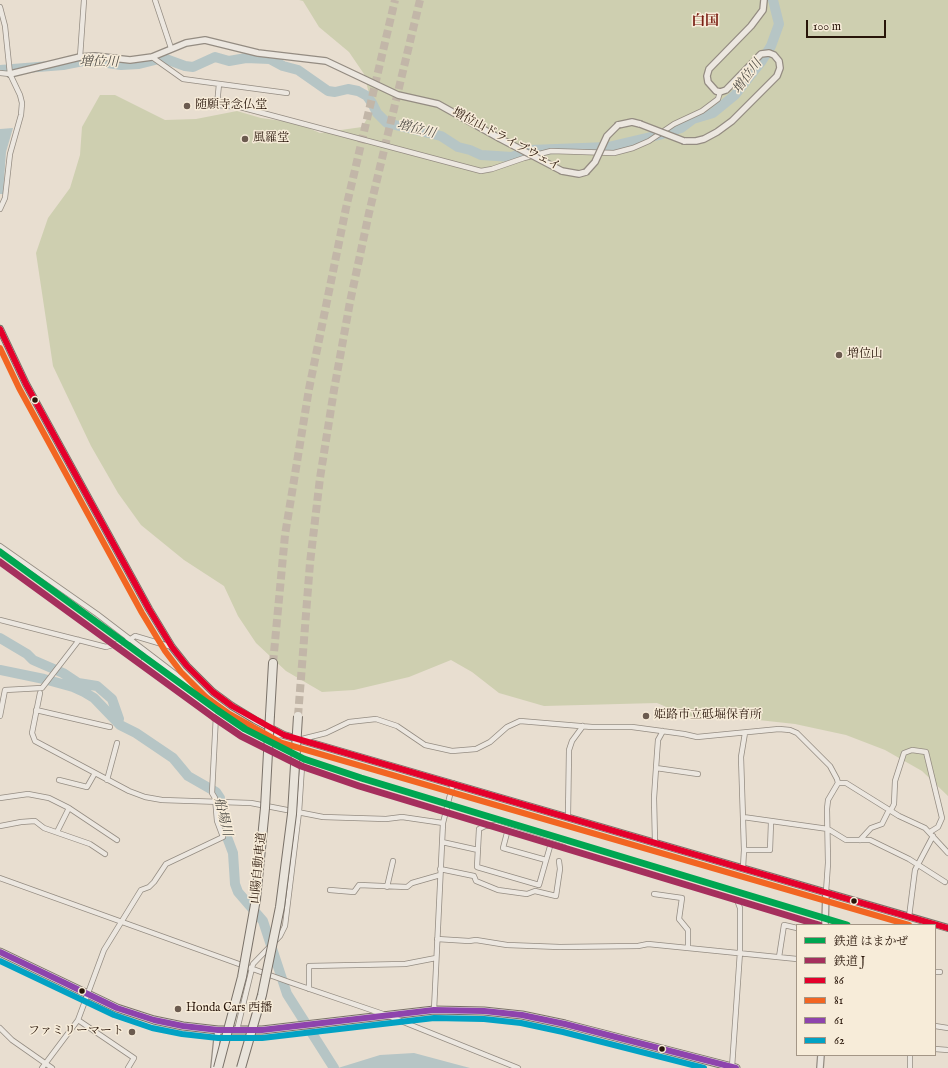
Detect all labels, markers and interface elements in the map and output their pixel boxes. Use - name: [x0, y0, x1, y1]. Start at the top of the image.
- scale bar: [808, 12, 888, 38]
- district label: 白国: [691, 14, 719, 30]
- text: 100 m: [813, 19, 841, 34]
- water label: 増位川: [79, 55, 119, 71]
- water label: 増位川: [730, 57, 766, 97]
- place label: 随願寺念仏堂: [195, 99, 267, 113]
- marker: 随願寺念仏堂: [182, 101, 192, 111]
- street label: 増位山ドライブウェイ: [450, 105, 562, 175]
- water label: 増位川: [395, 118, 437, 142]
- place label: 風羅堂: [253, 132, 289, 146]
- marker: 風羅堂: [240, 134, 250, 144]
- place label: 増位山: [847, 348, 883, 362]
- marker: 増位山: [834, 350, 844, 360]
- unlabelled marker: [30, 395, 40, 405]
- place label: 姫路市立砥堀保育所: [654, 709, 762, 723]
- marker: 姫路市立砥堀保育所: [641, 711, 651, 721]
- water label: 船場川: [210, 796, 234, 838]
- street label: 山陽自動車道: [248, 831, 270, 905]
- unlabelled marker: [849, 896, 859, 906]
- legend: [796, 924, 936, 1056]
- text: 鉄道 はまかぜ: [834, 934, 909, 949]
- text: 鉄道 J: [834, 954, 866, 969]
- text: 86: [834, 973, 844, 988]
- unlabelled marker: [77, 986, 87, 996]
- text: 81: [834, 993, 843, 1008]
- place label: Honda Cars 西播: [186, 1002, 272, 1016]
- marker: Honda Cars 西播: [173, 1004, 183, 1014]
- text: 61: [834, 1013, 843, 1028]
- place label: ファミリーマート: [28, 1025, 124, 1039]
- marker: ファミリーマート: [127, 1027, 137, 1037]
- text: 62: [834, 1033, 845, 1048]
- unlabelled marker: [657, 1044, 667, 1054]

